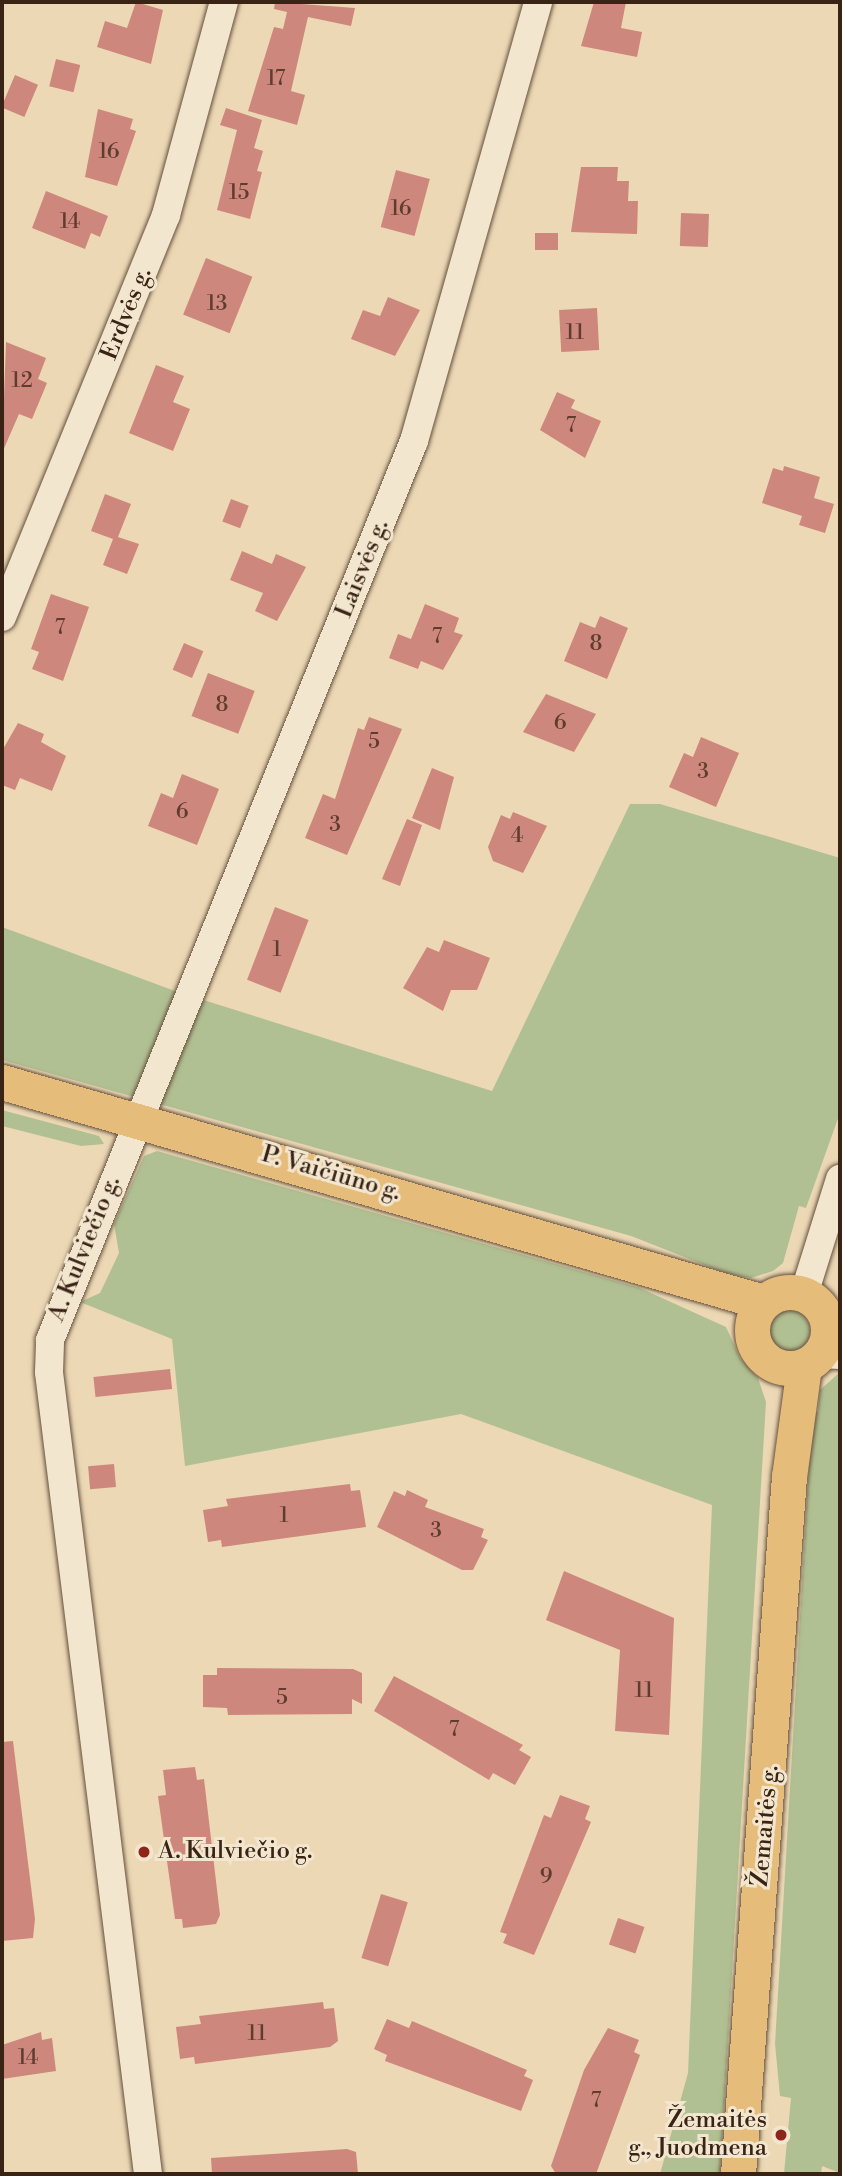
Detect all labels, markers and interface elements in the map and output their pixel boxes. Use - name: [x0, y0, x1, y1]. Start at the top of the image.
- house number: 17: [267, 66, 285, 92]
- house number: 16: [98, 139, 120, 165]
- house number: 15: [229, 180, 249, 206]
- house number: 16: [390, 196, 412, 222]
- house number: 14: [60, 209, 80, 235]
- street label: Erdvės g.: [95, 263, 159, 365]
- house number: 13: [207, 291, 227, 317]
- house number: 11: [566, 320, 584, 346]
- house number: 12: [11, 368, 33, 394]
- house number: 7: [566, 413, 576, 439]
- street label: Laisvės g.: [330, 516, 396, 622]
- house number: 7: [55, 615, 65, 641]
- house number: 7: [432, 624, 442, 650]
- house number: 8: [590, 631, 602, 657]
- house number: 8: [216, 692, 228, 718]
- house number: 6: [554, 710, 566, 736]
- house number: 5: [368, 729, 380, 755]
- house number: 3: [697, 759, 709, 785]
- house number: 6: [176, 799, 188, 825]
- house number: 3: [329, 812, 341, 838]
- house number: 4: [511, 823, 523, 849]
- house number: 1: [272, 937, 282, 963]
- street label: P. Vaičiūno g.: [258, 1140, 404, 1208]
- street label: A. Kulviečio g.: [43, 1172, 127, 1326]
- house number: 1: [279, 1503, 289, 1529]
- house number: 3: [430, 1518, 442, 1544]
- house number: 11: [635, 1678, 653, 1704]
- house number: 5: [276, 1685, 288, 1711]
- house number: 7: [449, 1717, 459, 1743]
- street label: Žemaitės g.: [746, 1764, 786, 1888]
- place label: A. Kulviečio g.: [158, 1838, 312, 1866]
- marker: A. Kulviečio g.: [136, 1844, 152, 1860]
- house number: 9: [540, 1864, 552, 1890]
- house number: 11: [248, 2021, 266, 2047]
- house number: 14: [18, 2045, 38, 2071]
- house number: 7: [591, 2088, 601, 2114]
- place label: Žemaitės g., Juodmena: [628, 2107, 767, 2163]
- marker: Žemaitės g., Juodmena: [773, 2127, 789, 2143]

